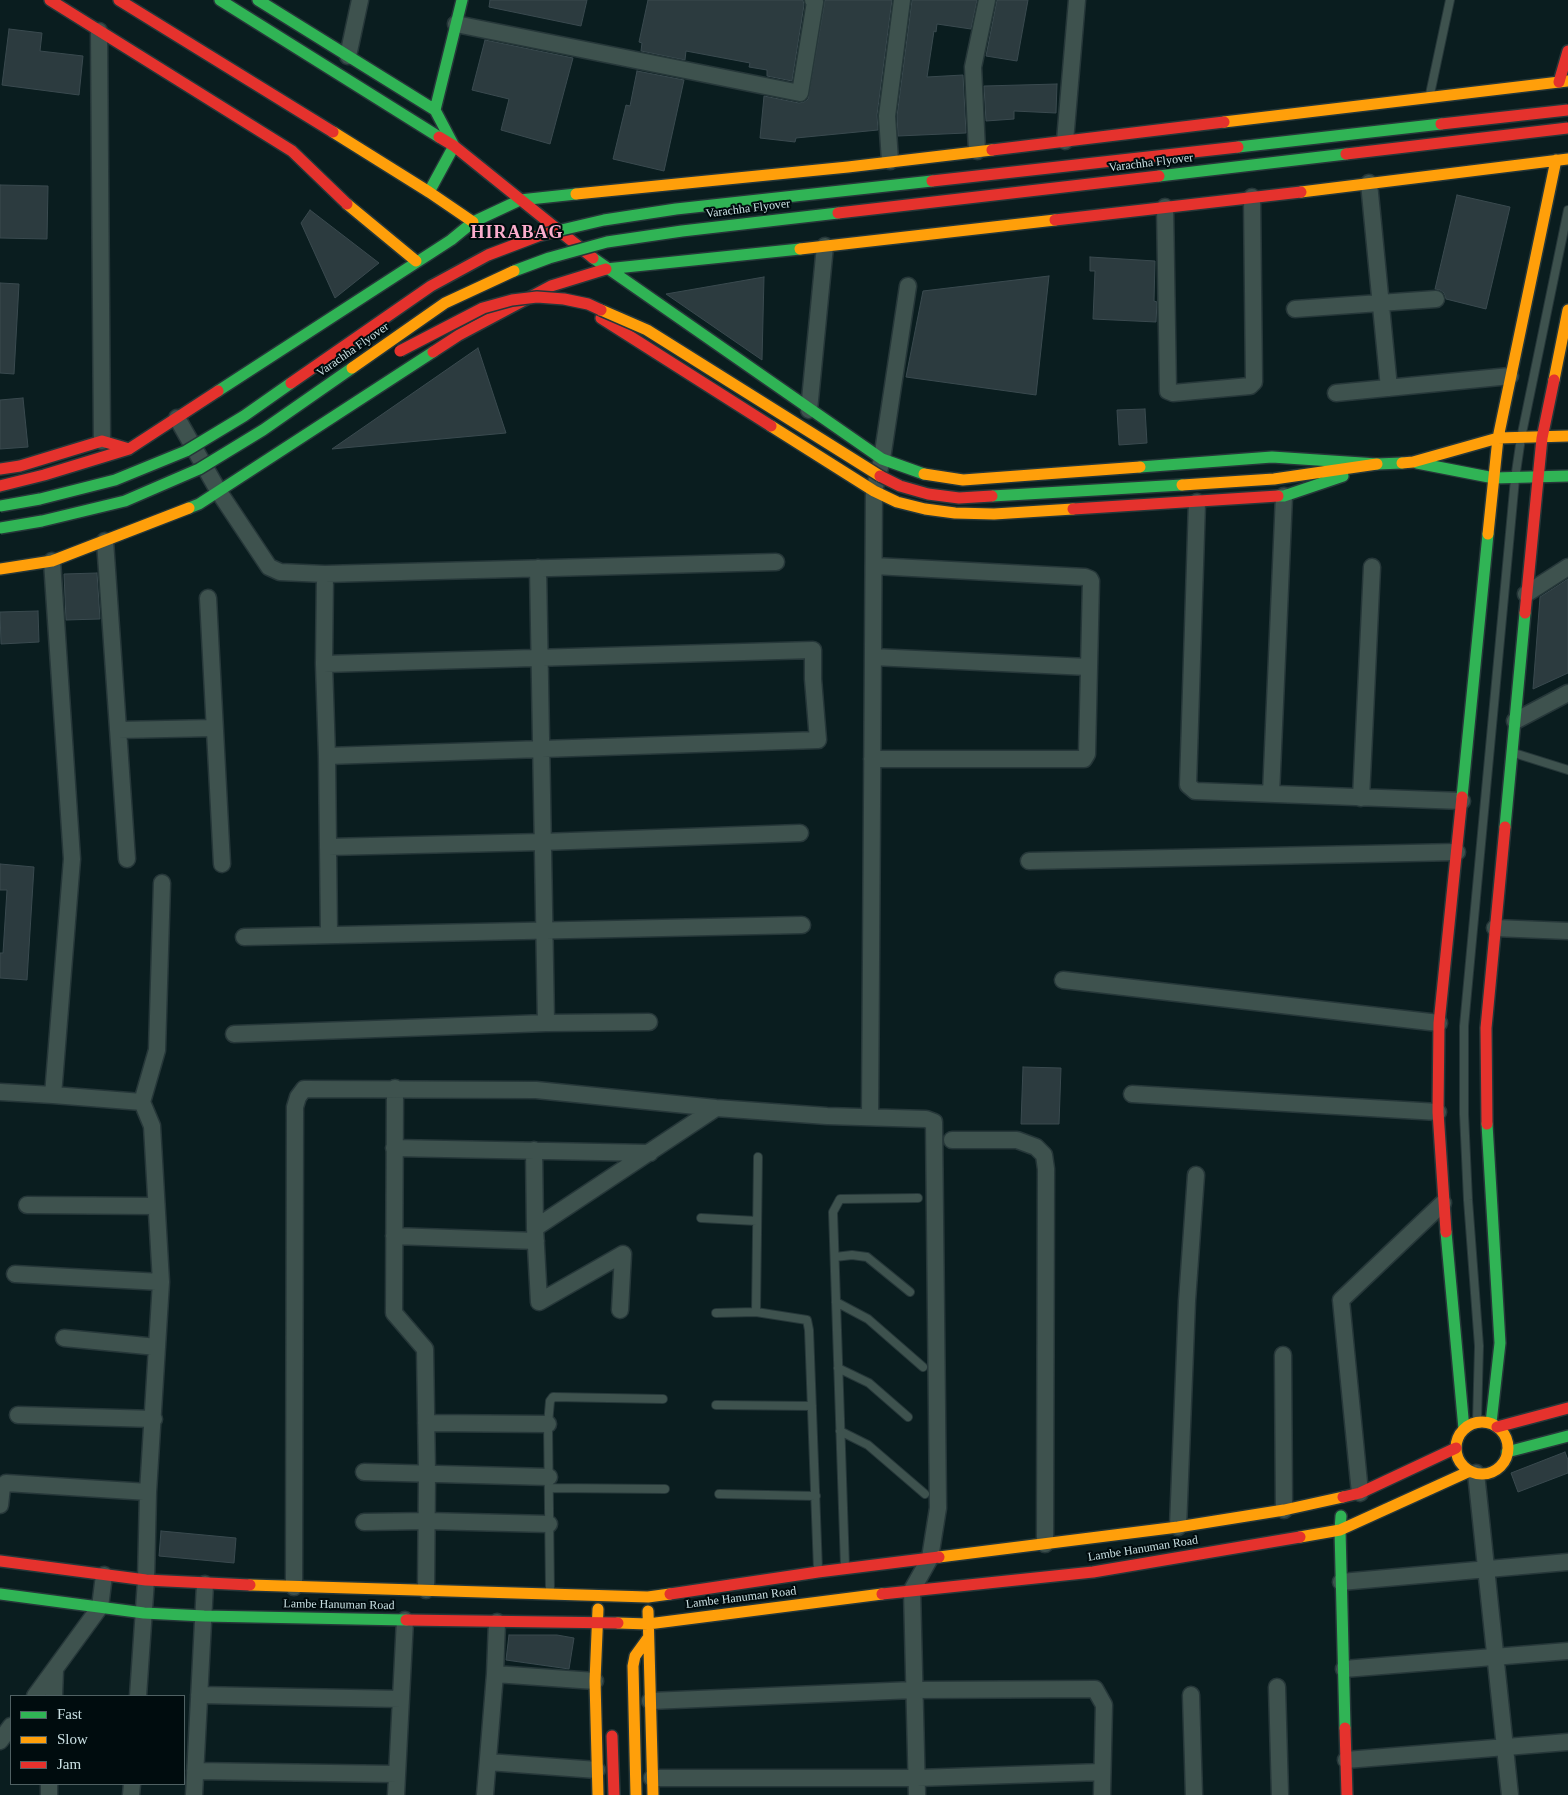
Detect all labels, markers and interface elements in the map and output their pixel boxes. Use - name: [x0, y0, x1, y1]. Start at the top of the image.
- street label: Varachha Flyover: [1108, 151, 1194, 175]
- street label: Varachha Flyover: [705, 197, 791, 221]
- district label: HIRABAG: [470, 222, 564, 244]
- street label: Varachha Flyover: [314, 320, 392, 380]
- street label: Lambe Hanuman Road: [1087, 1533, 1199, 1565]
- street label: Lambe Hanuman Road: [685, 1584, 797, 1612]
- street label: Lambe Hanuman Road: [283, 1597, 395, 1613]
- legend: [10, 1695, 185, 1785]
- text: Fast: [57, 1706, 82, 1722]
- text: Slow: [57, 1731, 88, 1747]
- text: Jam: [57, 1756, 81, 1772]

